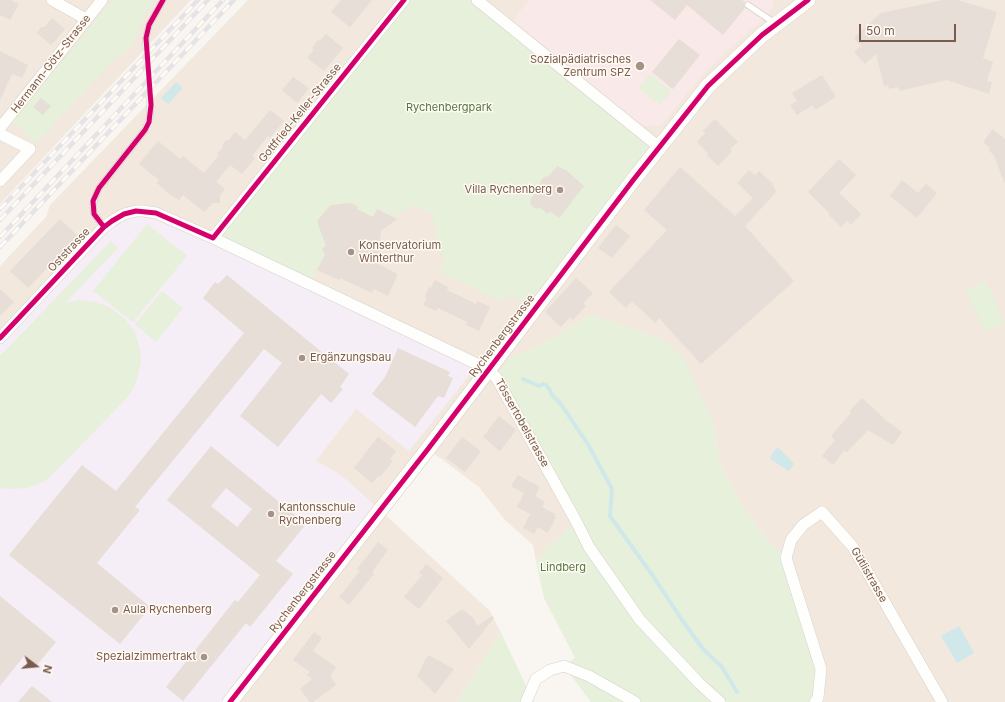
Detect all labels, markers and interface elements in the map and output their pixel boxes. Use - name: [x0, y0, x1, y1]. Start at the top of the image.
- street label: Hermann-Götz-Strasse: [8, 12, 94, 116]
- scale bar: [861, 16, 958, 42]
- text: 50 m: [866, 23, 895, 38]
- place label: Sozialpädiatrisches Zentrum SPZ: [530, 53, 631, 79]
- marker: Sozialpädiatrisches Zentrum SPZ: [634, 60, 646, 72]
- street label: Gottfried-Keller-Strasse: [256, 61, 344, 165]
- park label: Rychenbergpark: [406, 101, 492, 115]
- place label: Villa Rychenberg: [465, 183, 552, 197]
- marker: Villa Rychenberg: [555, 185, 565, 195]
- street label: Oststrasse: [45, 225, 93, 275]
- place label: Konservatorium Winterthur: [359, 239, 441, 265]
- marker: Konservatorium Winterthur: [346, 247, 356, 257]
- street label: Rychenbergstrasse: [467, 292, 537, 380]
- place label: Ergänzungsbau: [310, 351, 391, 365]
- marker: Ergänzungsbau: [297, 353, 307, 363]
- street label: Tössertobelstrasse: [492, 376, 552, 470]
- place label: Kantonsschule Rychenberg: [279, 501, 356, 527]
- marker: Kantonsschule Rychenberg: [266, 509, 276, 519]
- street label: Gütlistrasse: [848, 545, 890, 605]
- street label: Rychenbergstrasse: [267, 548, 339, 636]
- park label: Lindberg: [540, 561, 586, 575]
- place label: Aula Rychenberg: [123, 603, 212, 617]
- marker: Aula Rychenberg: [110, 605, 120, 615]
- north arrow: [16, 646, 56, 686]
- place label: Spezialzimmertrakt: [96, 650, 196, 664]
- marker: Spezialzimmertrakt: [199, 652, 209, 662]
- text: N: [40, 663, 55, 675]

